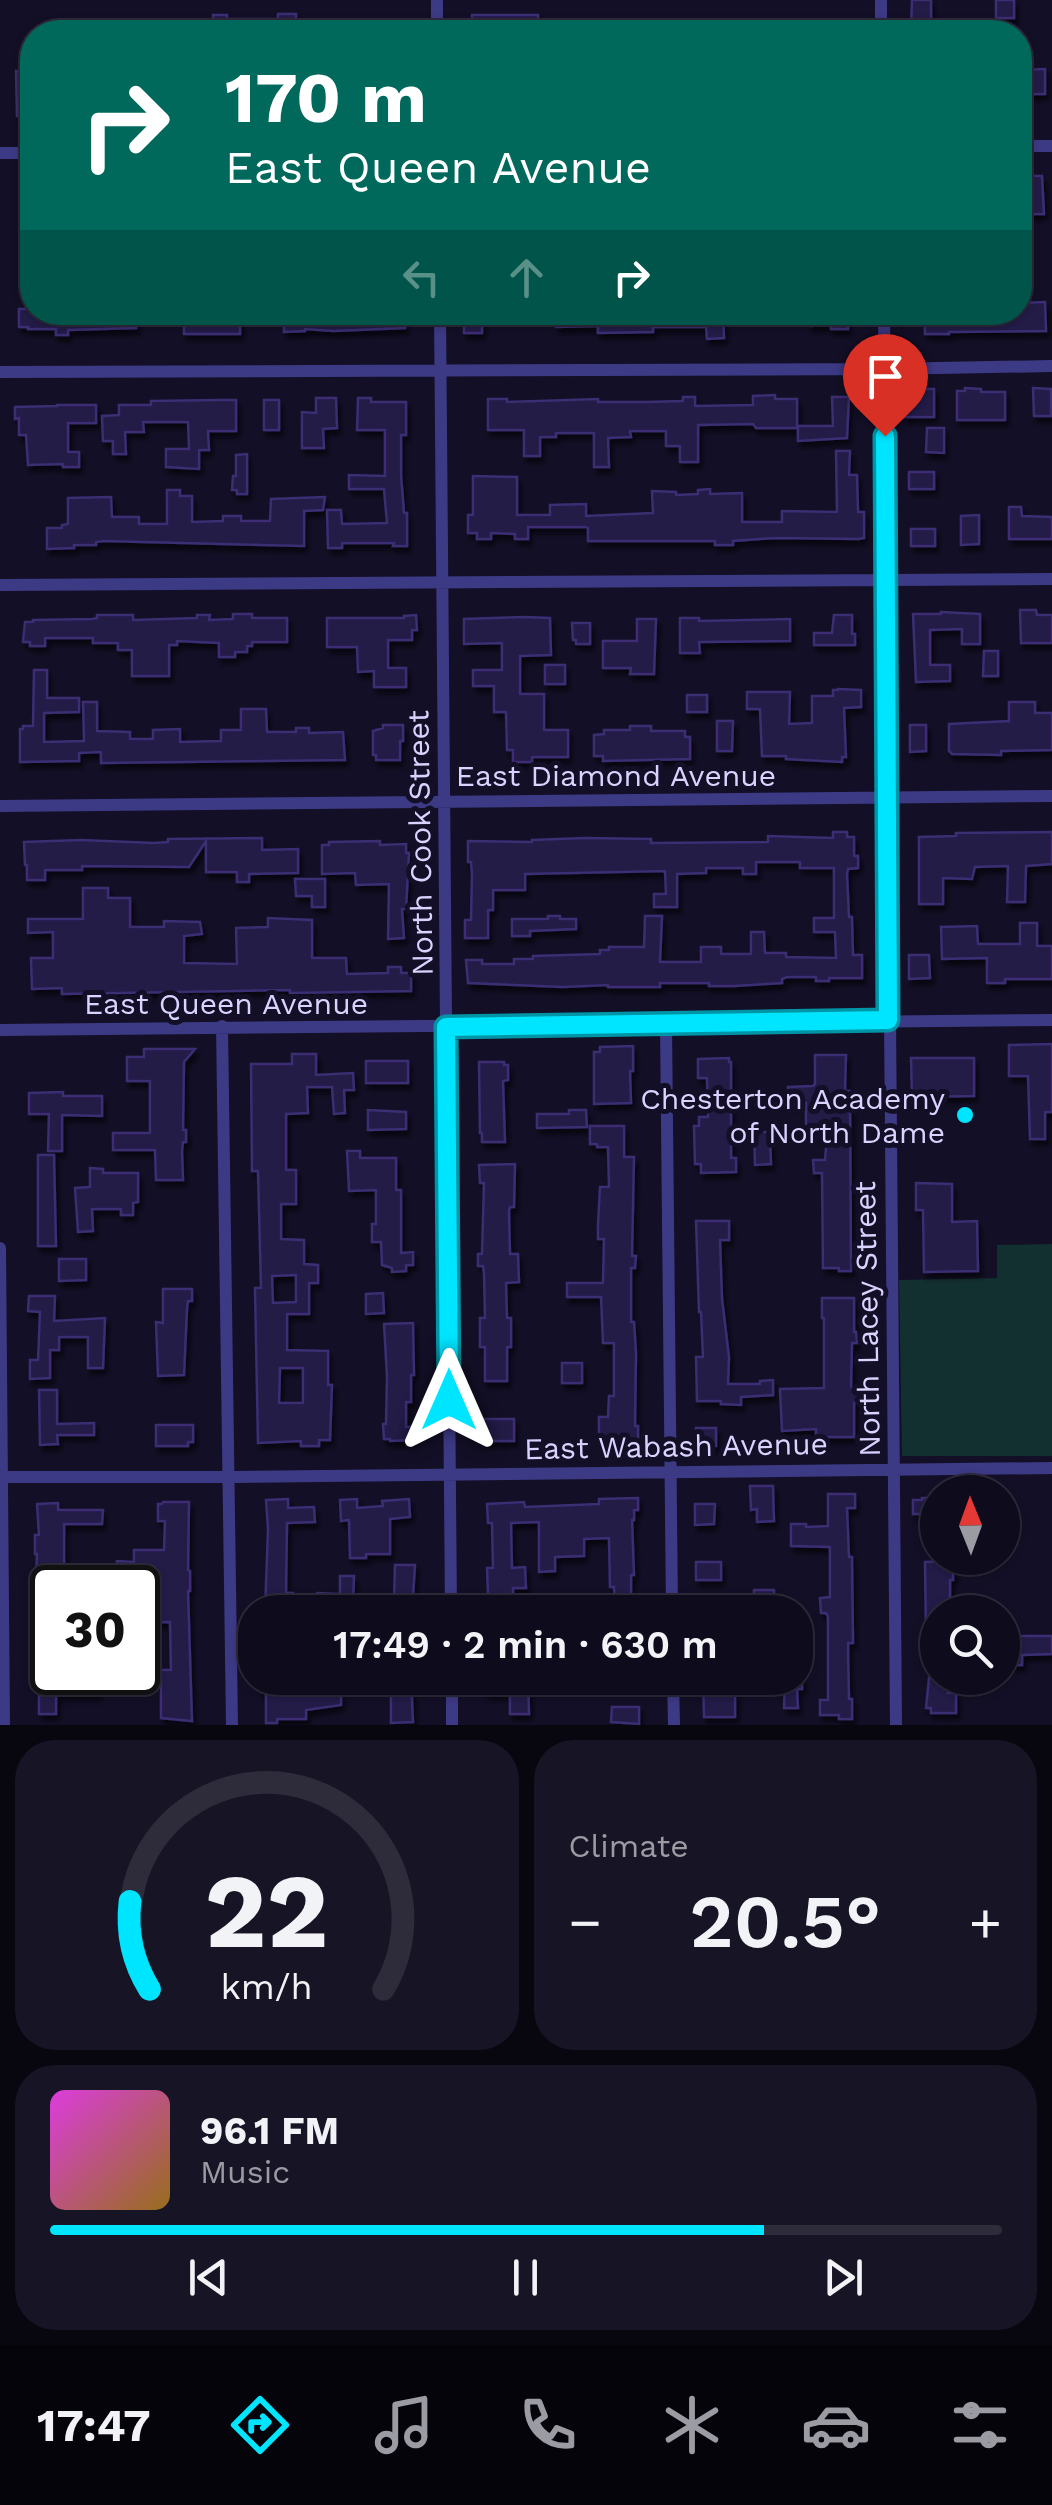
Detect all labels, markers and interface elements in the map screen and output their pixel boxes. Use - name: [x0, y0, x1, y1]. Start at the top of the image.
- text: 170 m: [225, 57, 427, 139]
- icon: right: [60, 60, 190, 190]
- text: East Queen Avenue: [225, 141, 651, 194]
- icon: left: [394, 250, 449, 305]
- icon: ahead: [499, 250, 554, 305]
- icon: right: [604, 250, 659, 305]
- pin: [843, 334, 928, 437]
- icon: arrive: [858, 349, 913, 404]
- street label: North Cook Street: [400, 709, 440, 976]
- street label: East Diamond Avenue: [456, 758, 776, 793]
- street label: East Queen Avenue: [84, 986, 368, 1021]
- place label: Chesterton Academy of North Dame: [640, 1081, 946, 1150]
- marker: Chesterton Academy of North Dame: [954, 1104, 976, 1126]
- street label: North Lacey Street: [847, 1180, 887, 1457]
- position arrow: [397, 1348, 501, 1452]
- street label: East Wabash Avenue: [524, 1426, 828, 1466]
- north arrow: [920, 1475, 1020, 1575]
- map controls: [920, 1475, 1020, 1695]
- speed limit sign: 30: [30, 1565, 160, 1695]
- button: search: [920, 1595, 1020, 1695]
- text: 17:49 · 2 min · 630 m: [333, 1623, 718, 1667]
- text: Climate: [569, 1827, 689, 1865]
- text: 22: [205, 1850, 329, 1972]
- text: 20.5°: [689, 1877, 881, 1965]
- text: −: [569, 1890, 602, 1954]
- text: +: [969, 1890, 1002, 1954]
- text: km/h: [221, 1966, 313, 2008]
- text: 96.1 FM: [200, 2109, 339, 2153]
- text: Music: [200, 2153, 290, 2191]
- icon: previous: [181, 2250, 236, 2305]
- icon: pause: [498, 2250, 553, 2305]
- icon: next: [816, 2250, 871, 2305]
- icon: directions: [225, 2390, 295, 2460]
- icon: music: [369, 2390, 439, 2460]
- icon: phone: [513, 2390, 583, 2460]
- icon: climate: [657, 2390, 727, 2460]
- icon: car: [801, 2390, 871, 2460]
- icon: filters: [945, 2390, 1015, 2460]
- text: 17:47: [37, 2399, 151, 2452]

